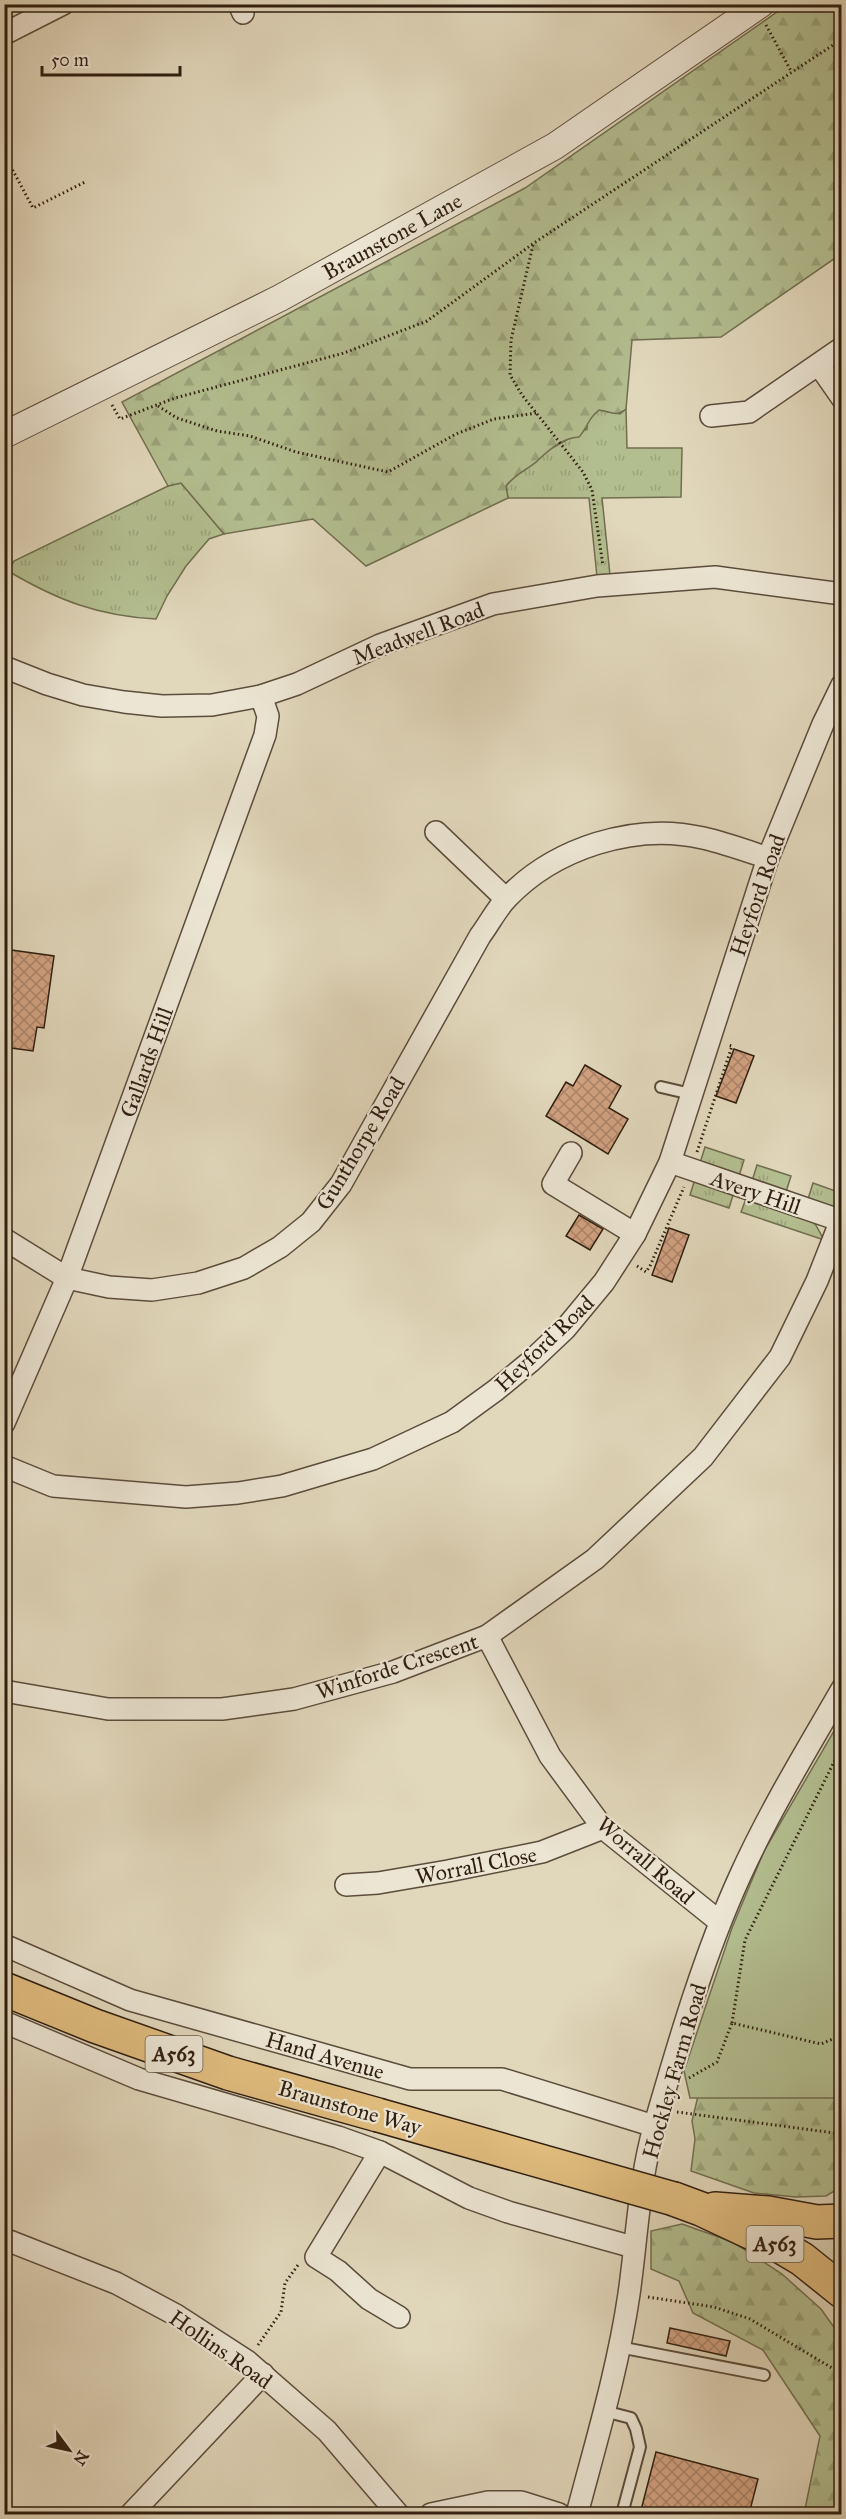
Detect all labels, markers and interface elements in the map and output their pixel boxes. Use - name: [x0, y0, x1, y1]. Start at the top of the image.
- scale bar: [42, 39, 180, 77]
- text: 50 m: [51, 49, 89, 71]
- street label: Braunstone Lane: [318, 187, 467, 286]
- street label: Meadwell Road: [349, 596, 488, 671]
- street label: Heyford Road: [724, 831, 791, 960]
- street label: Gallards Hill: [114, 1003, 179, 1121]
- street label: Gunthorpe Road: [310, 1072, 411, 1215]
- street label: Avery Hill: [706, 1164, 805, 1221]
- street label: Heyford Road: [489, 1289, 600, 1397]
- street label: Winforde Crescent: [313, 1628, 482, 1705]
- street label: Worrall Road: [591, 1811, 700, 1910]
- street label: Worrall Close: [413, 1841, 539, 1890]
- street label: Hockley Farm Road: [637, 1980, 712, 2162]
- street label: Hand Avenue: [262, 2026, 387, 2085]
- road number: A563: [146, 2036, 202, 2072]
- street label: Braunstone Way: [275, 2074, 425, 2141]
- road number: A563: [746, 2226, 804, 2262]
- street label: Hollins Road: [164, 2304, 277, 2395]
- north arrow: [39, 2420, 99, 2480]
- text: N: [69, 2447, 93, 2469]

